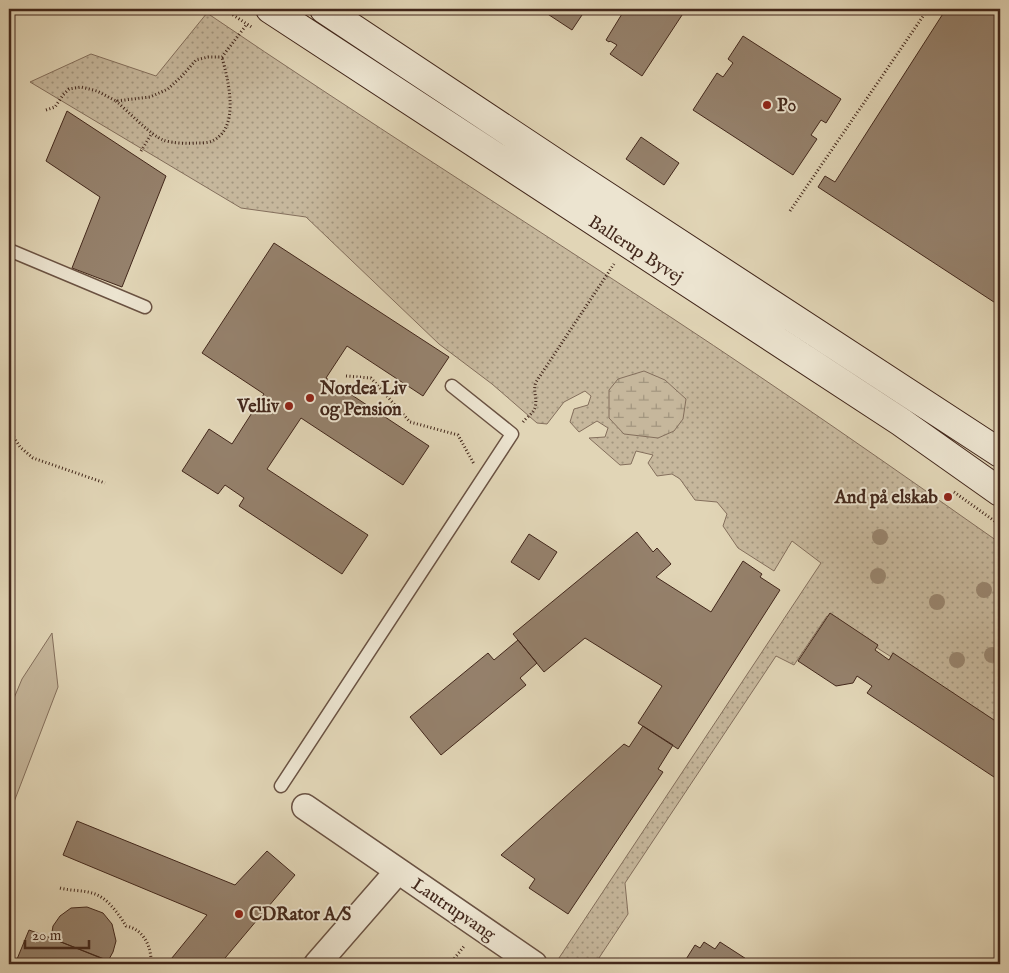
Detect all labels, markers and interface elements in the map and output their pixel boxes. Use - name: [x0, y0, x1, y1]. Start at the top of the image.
- place label: P0: [777, 95, 796, 118]
- marker: P0: [761, 99, 773, 111]
- street label: Ballerup Byvej: [583, 211, 687, 289]
- place label: Nordea Liv og Pension: [319, 378, 407, 422]
- marker: Nordea Liv og Pension: [304, 392, 316, 404]
- place label: Velliv: [236, 396, 280, 419]
- marker: Velliv: [283, 400, 295, 412]
- place label: And på elskab: [834, 487, 938, 510]
- marker: And på elskab: [942, 491, 954, 503]
- street label: Lautrupvang: [407, 874, 500, 947]
- place label: CDRator A/S: [249, 904, 351, 927]
- marker: CDRator A/S: [233, 908, 245, 920]
- scale bar: [25, 918, 89, 950]
- text: 20 m: [32, 926, 62, 945]

